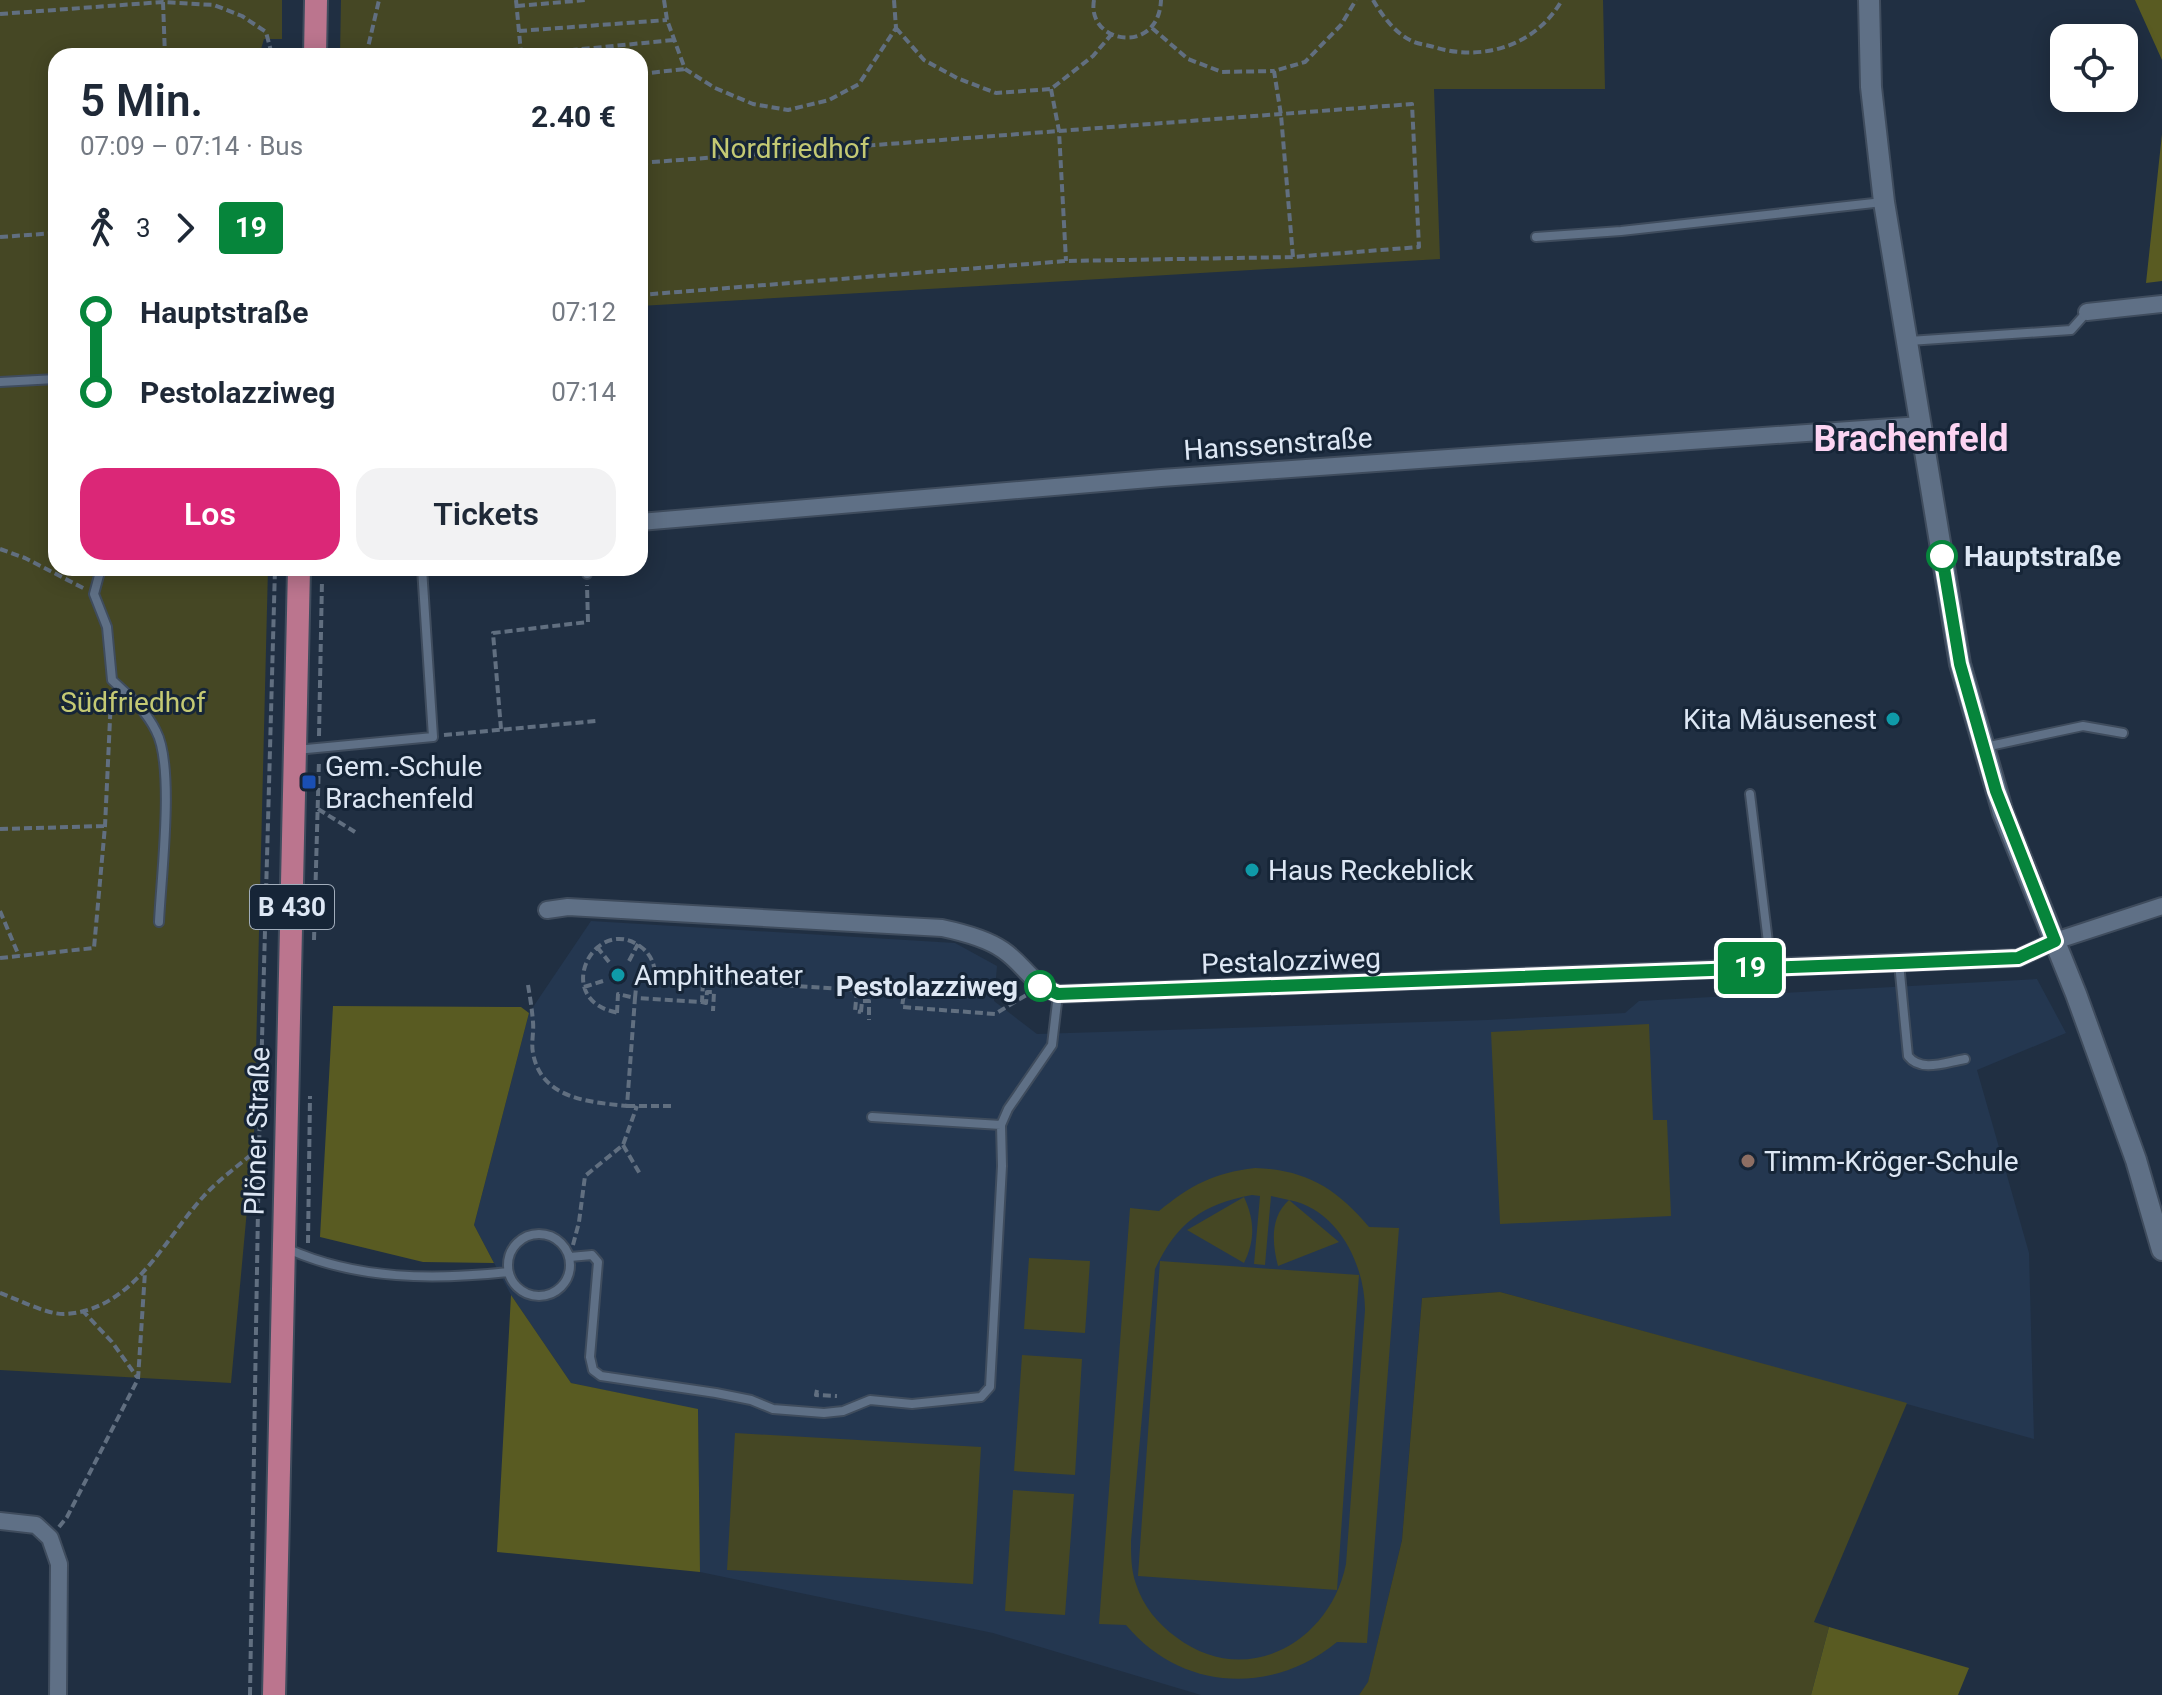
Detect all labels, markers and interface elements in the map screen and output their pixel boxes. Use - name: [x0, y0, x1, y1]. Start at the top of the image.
- map controls: [2050, 24, 2138, 112]
- button: locate: [2050, 24, 2138, 112]
- text: 5 Min.: [80, 75, 203, 127]
- text: 2.40 €: [531, 99, 616, 134]
- text: 07:09 – 07:14 · Bus: [80, 131, 303, 161]
- park label: Nordfriedhof: [711, 132, 870, 165]
- icon: walk: [80, 206, 124, 250]
- icon: forward: [163, 206, 207, 250]
- text: 19: [235, 211, 267, 244]
- text: 3: [136, 213, 151, 243]
- text: Hauptstraße: [140, 295, 308, 330]
- text: 07:12: [551, 297, 616, 327]
- text: Pestolazziweg: [140, 375, 335, 410]
- text: 07:14: [551, 377, 616, 407]
- district label: Brachenfeld: [1813, 418, 2009, 460]
- street label: Hanssenstraße: [1182, 421, 1374, 467]
- button: Los: [80, 468, 340, 560]
- button: Tickets: [356, 468, 616, 560]
- place label: Hauptstraße: [1964, 540, 2121, 573]
- marker: Hauptstraße: [1927, 541, 1957, 571]
- park label: Südfriedhof: [60, 686, 206, 719]
- place label: Kita Mäusenest: [1683, 703, 1877, 736]
- marker: Kita Mäusenest: [1884, 710, 1902, 728]
- place label: Gem.-Schule Brachenfeld: [325, 750, 482, 815]
- marker: Gem.-Schule Brachenfeld: [300, 773, 318, 791]
- place label: Haus Reckeblick: [1268, 854, 1475, 887]
- marker: Haus Reckeblick: [1243, 861, 1261, 879]
- road number: B 430: [250, 885, 334, 929]
- street label: Pestalozziweg: [1201, 941, 1381, 981]
- line badge: 19: [1714, 942, 1786, 994]
- text: 19: [1734, 951, 1766, 984]
- place label: Amphitheater: [634, 959, 803, 992]
- marker: Amphitheater: [609, 966, 627, 984]
- place label: Pestolazziweg: [836, 970, 1018, 1003]
- marker: Pestolazziweg: [1025, 971, 1055, 1001]
- street label: Plöner Straße: [238, 1046, 276, 1216]
- place label: Timm-Kröger-Schule: [1764, 1145, 2019, 1178]
- marker: Timm-Kröger-Schule: [1739, 1152, 1757, 1170]

